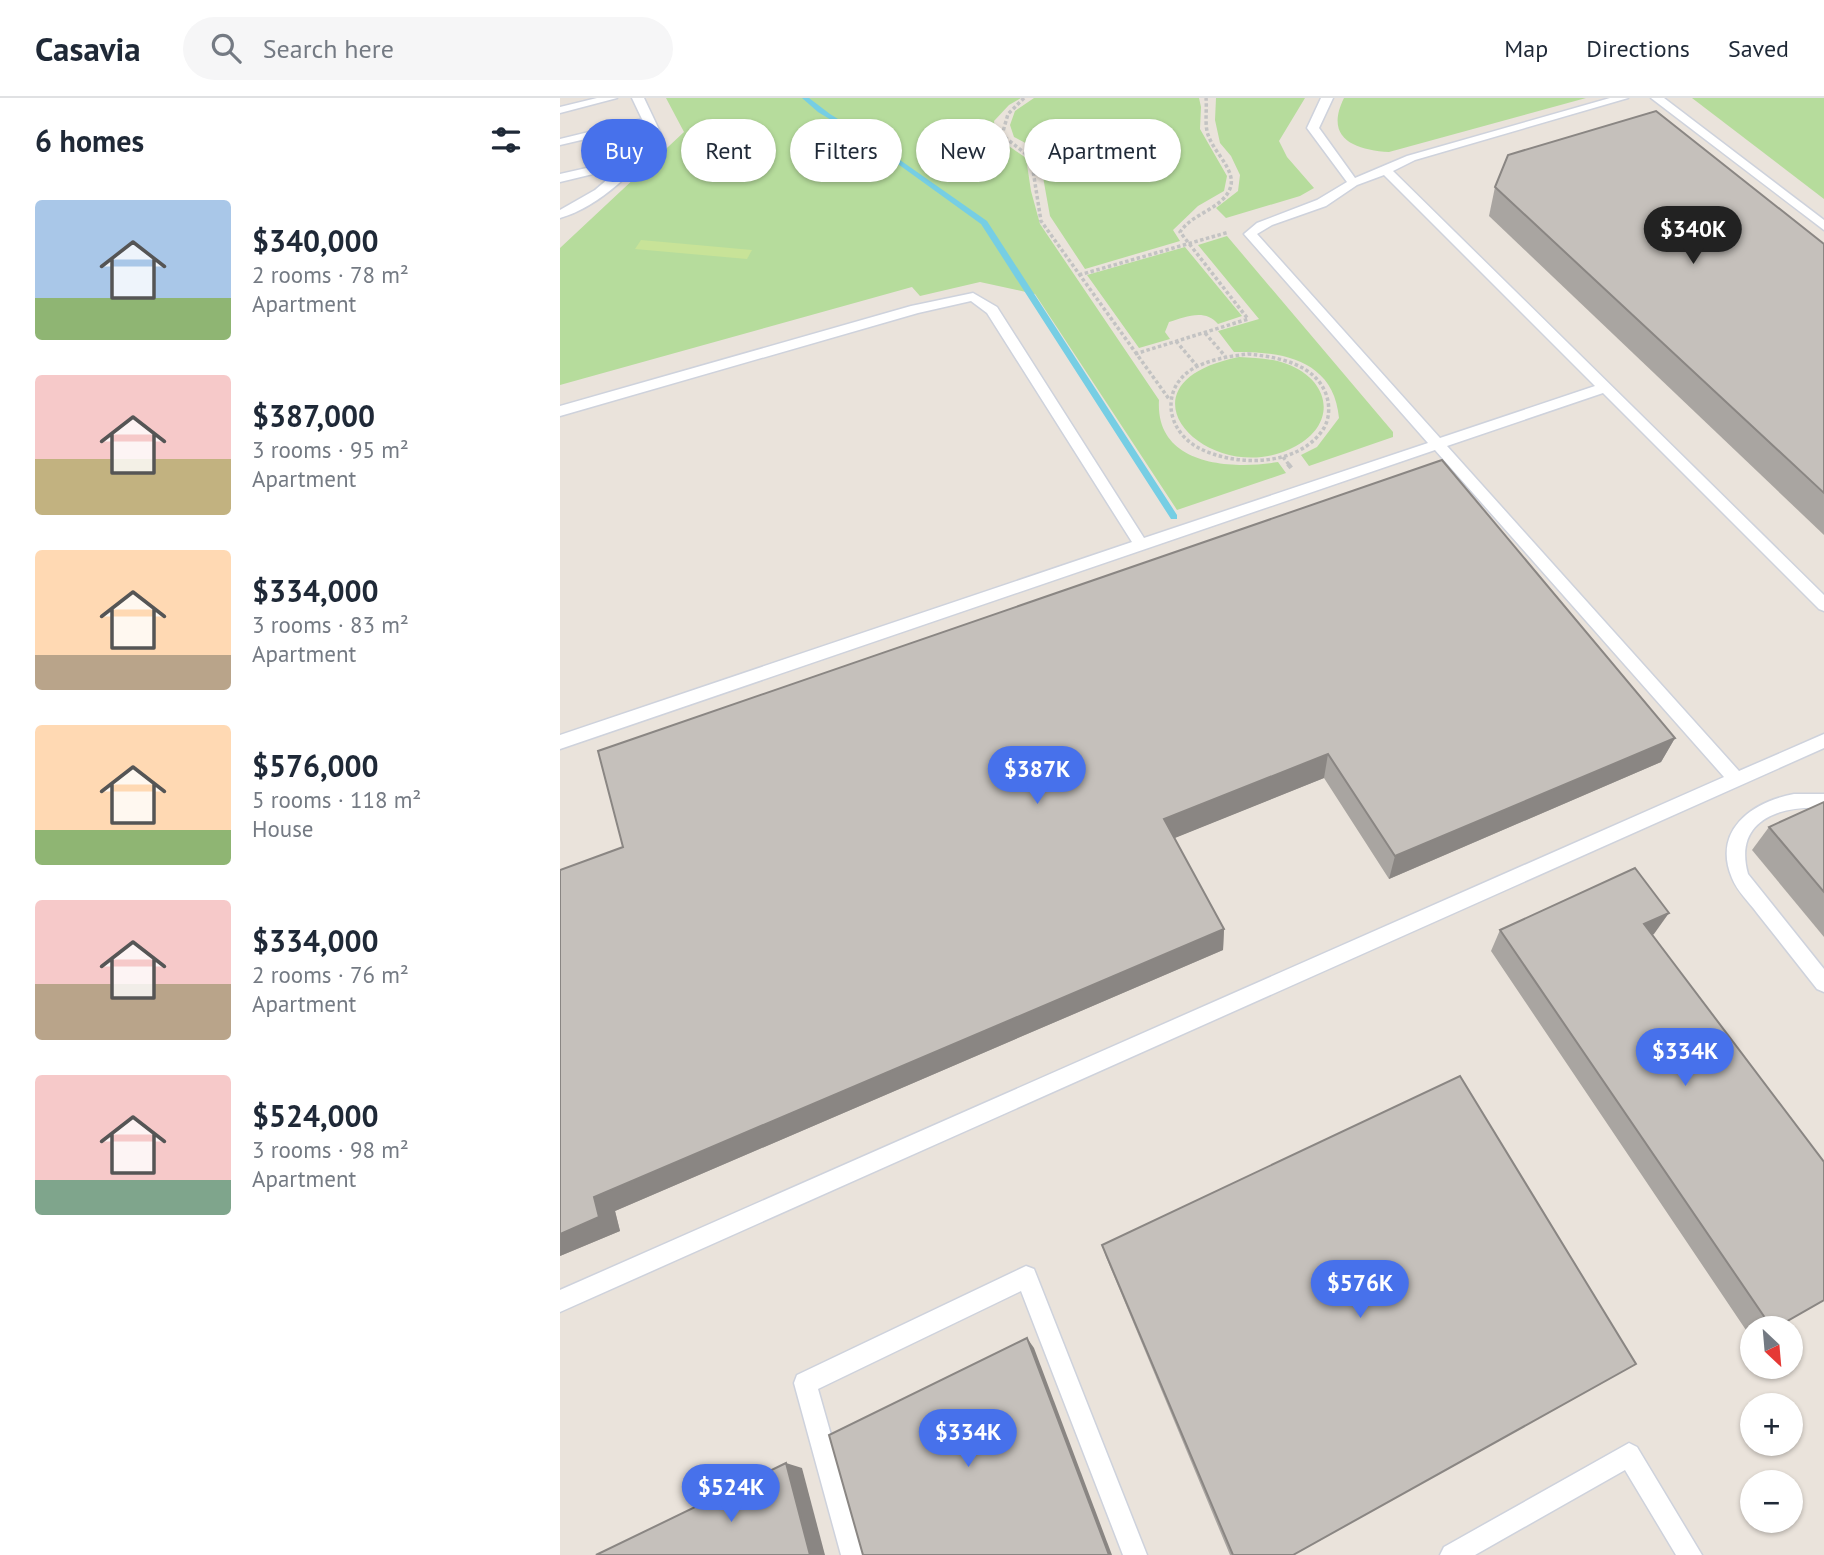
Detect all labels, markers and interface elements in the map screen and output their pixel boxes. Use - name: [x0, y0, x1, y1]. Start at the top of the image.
- search box: [183, 17, 673, 80]
- text: Casavia: [35, 27, 141, 70]
- icon: search: [207, 29, 245, 67]
- text: Search here: [263, 32, 394, 65]
- text: Map: [1504, 33, 1548, 64]
- text: Directions: [1586, 33, 1690, 64]
- text: Saved: [1728, 33, 1789, 64]
- chip: Buy: [581, 119, 667, 182]
- chip: Rent: [681, 119, 776, 182]
- chip: Filters: [790, 119, 902, 182]
- chip: New: [916, 119, 1010, 182]
- chip: Apartment: [1024, 119, 1181, 182]
- text: 6 homes: [35, 121, 144, 160]
- icon: filters: [487, 121, 525, 159]
- pin: $340K: [1644, 206, 1742, 266]
- text: $340K: [1660, 214, 1726, 243]
- text: $340,000: [252, 221, 379, 260]
- icon: home: [91, 228, 175, 312]
- text: 2 rooms · 78 m²: [252, 260, 409, 289]
- text: Apartment: [252, 289, 356, 318]
- text: $387,000: [252, 396, 375, 435]
- icon: home: [91, 403, 175, 487]
- text: 3 rooms · 95 m²: [252, 435, 409, 464]
- text: Apartment: [252, 464, 356, 493]
- text: $334,000: [252, 571, 379, 610]
- icon: home: [91, 578, 175, 662]
- text: 3 rooms · 83 m²: [252, 610, 409, 639]
- text: Apartment: [252, 639, 356, 668]
- text: $576,000: [252, 746, 379, 785]
- pin: $387K: [988, 746, 1086, 806]
- icon: home: [91, 753, 175, 837]
- text: $387K: [1004, 754, 1070, 783]
- text: 5 rooms · 118 m²: [252, 785, 421, 814]
- text: House: [252, 814, 314, 843]
- text: $334,000: [252, 921, 379, 960]
- icon: home: [91, 928, 175, 1012]
- text: 2 rooms · 76 m²: [252, 960, 409, 989]
- text: Apartment: [252, 989, 356, 1018]
- pin: $334K: [1636, 1028, 1734, 1088]
- text: $334K: [1652, 1036, 1718, 1065]
- text: $524,000: [252, 1096, 379, 1135]
- icon: home: [91, 1103, 175, 1187]
- text: 3 rooms · 98 m²: [252, 1135, 409, 1164]
- text: Apartment: [252, 1164, 356, 1193]
- pin: $576K: [1311, 1260, 1409, 1320]
- text: $576K: [1327, 1268, 1393, 1297]
- north arrow: [1740, 1316, 1802, 1379]
- map controls: [1740, 1316, 1803, 1533]
- button: +: [1740, 1393, 1803, 1456]
- pin: $334K: [919, 1410, 1017, 1469]
- text: $334K: [935, 1417, 1001, 1446]
- pin: $524K: [682, 1464, 780, 1524]
- button: −: [1740, 1470, 1803, 1533]
- text: $524K: [698, 1472, 764, 1501]

